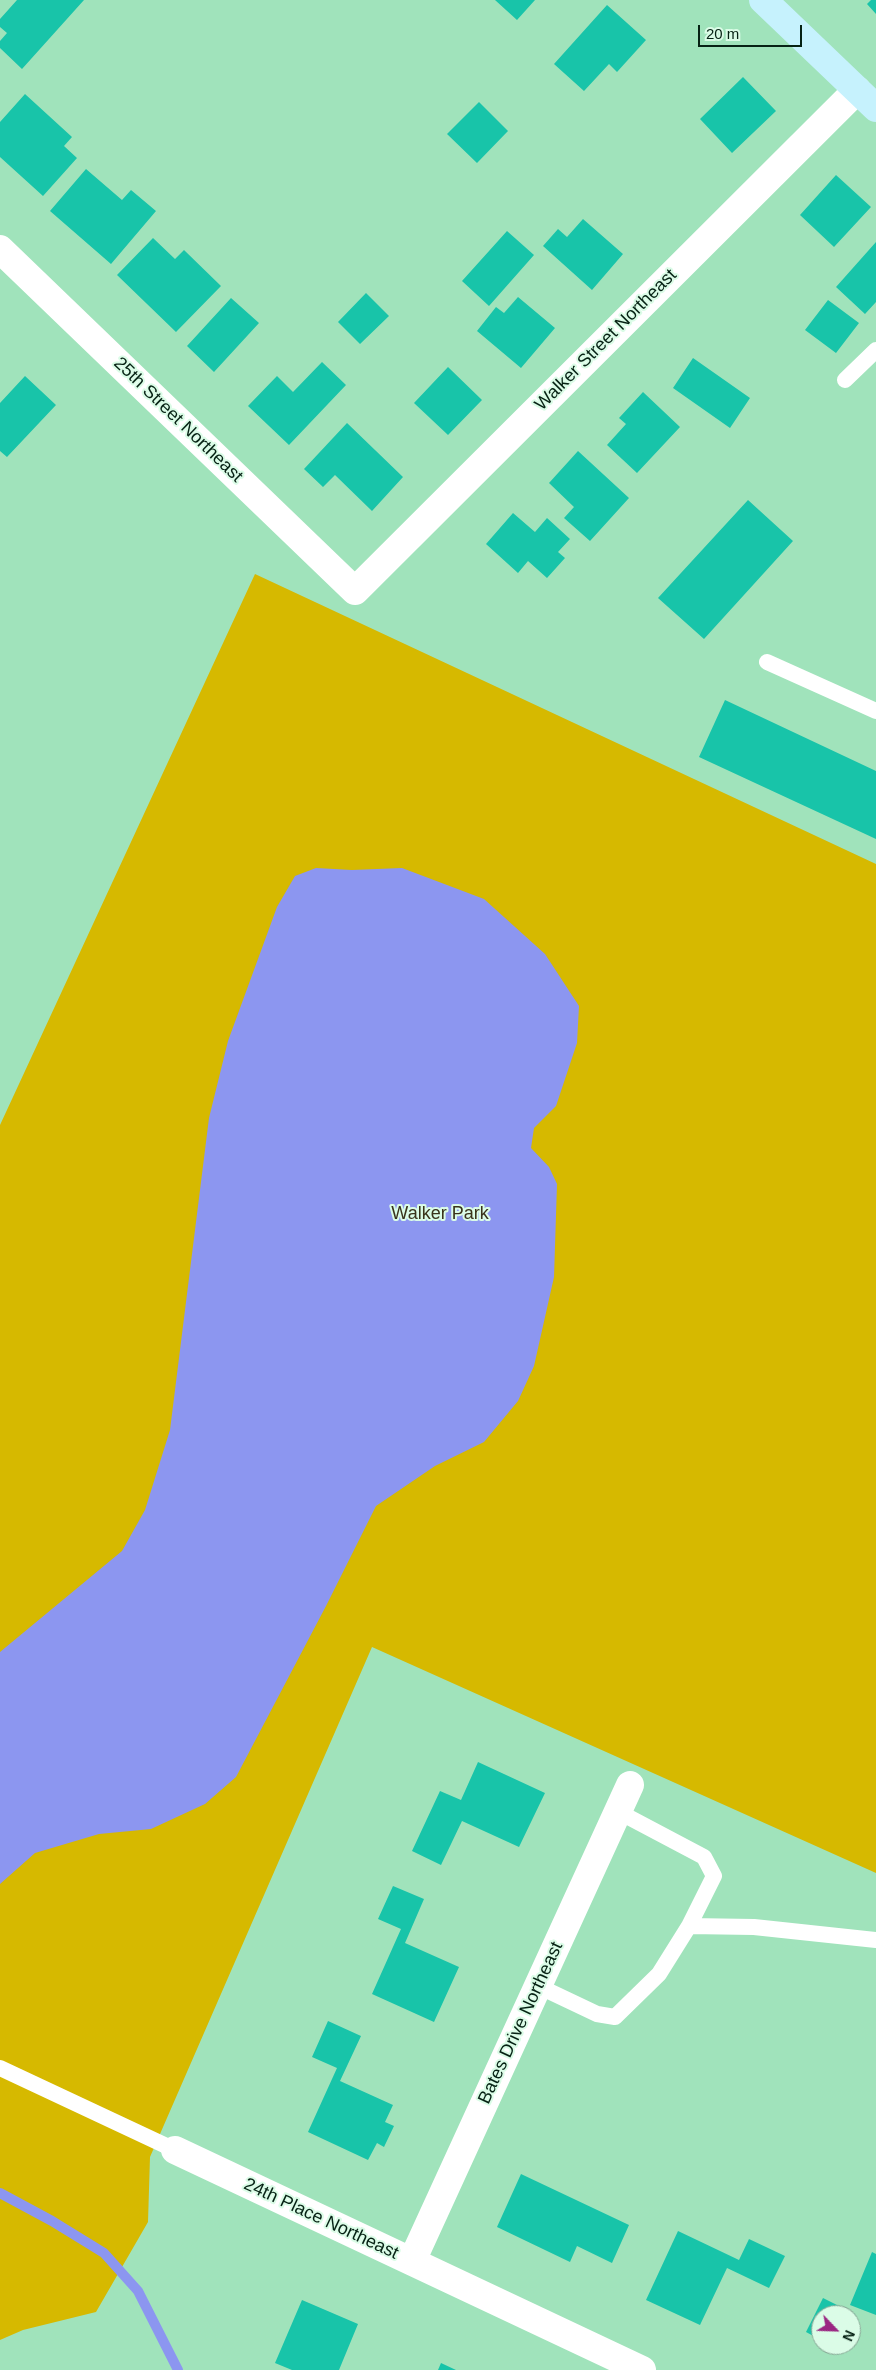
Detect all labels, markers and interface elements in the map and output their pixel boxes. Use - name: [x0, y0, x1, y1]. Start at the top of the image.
- scale bar: [701, 15, 805, 47]
- text: 20 m: [706, 25, 739, 42]
- street label: Walker Street Northeast: [531, 265, 681, 415]
- street label: 25th Street Northeast: [109, 353, 247, 487]
- park label: Walker Park: [391, 1203, 489, 1225]
- street label: Bates Drive Northeast: [474, 1939, 568, 2107]
- street label: 24th Place Northeast: [240, 2174, 402, 2264]
- north arrow: [811, 2305, 861, 2355]
- text: N: [839, 2328, 858, 2344]

